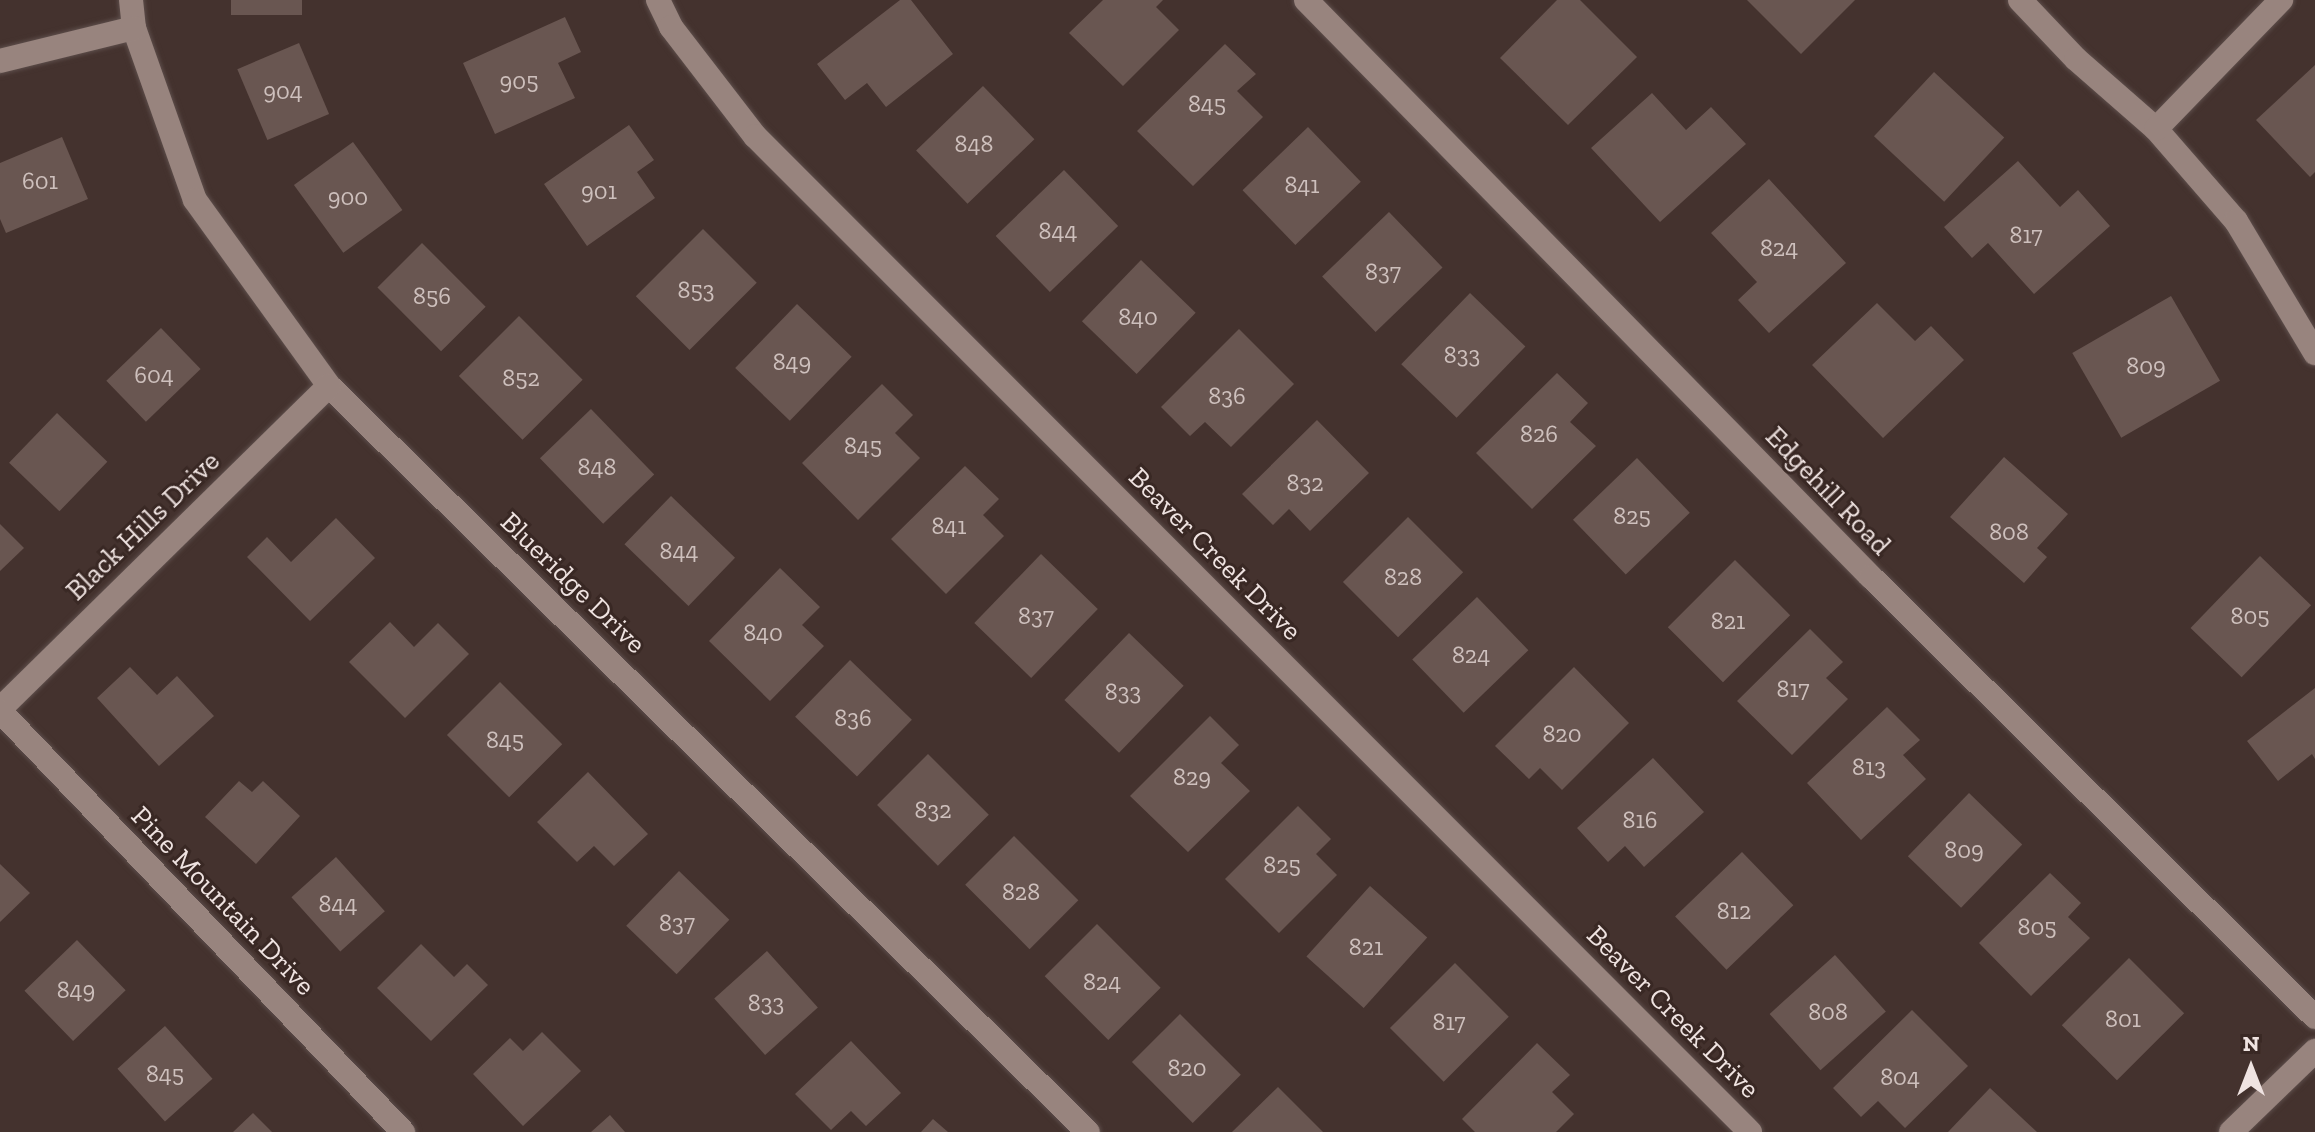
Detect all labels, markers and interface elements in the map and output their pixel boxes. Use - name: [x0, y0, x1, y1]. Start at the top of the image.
- house number: 905: [500, 67, 538, 95]
- house number: 904: [263, 77, 303, 105]
- house number: 845: [1188, 90, 1226, 118]
- house number: 848: [955, 130, 993, 158]
- house number: 601: [22, 167, 58, 195]
- house number: 841: [1284, 171, 1320, 199]
- house number: 901: [581, 177, 617, 205]
- house number: 900: [328, 183, 368, 211]
- house number: 844: [1039, 217, 1077, 245]
- house number: 817: [2009, 221, 2043, 249]
- house number: 824: [1760, 234, 1798, 262]
- house number: 837: [1365, 258, 1401, 286]
- house number: 853: [678, 276, 714, 304]
- house number: 856: [413, 282, 451, 310]
- house number: 840: [1118, 303, 1158, 331]
- house number: 833: [1444, 341, 1480, 369]
- house number: 849: [773, 348, 811, 376]
- house number: 809: [2126, 352, 2166, 380]
- house number: 604: [134, 361, 174, 389]
- house number: 852: [502, 364, 540, 392]
- house number: 836: [1208, 382, 1246, 410]
- house number: 826: [1520, 420, 1558, 448]
- street label: Edgehill Road: [1758, 420, 1898, 562]
- house number: 845: [844, 432, 882, 460]
- street label: Black Hills Drive: [59, 444, 227, 608]
- house number: 848: [578, 453, 616, 481]
- street label: Beaver Creek Drive: [1121, 460, 1309, 648]
- house number: 832: [1286, 469, 1324, 497]
- house number: 825: [1613, 502, 1651, 530]
- street label: Blueridge Drive: [493, 505, 653, 661]
- house number: 841: [931, 512, 967, 540]
- house number: 808: [1989, 518, 2029, 546]
- house number: 844: [660, 537, 698, 565]
- house number: 828: [1384, 563, 1422, 591]
- house number: 837: [1018, 602, 1054, 630]
- house number: 805: [2230, 602, 2270, 630]
- house number: 821: [1711, 607, 1745, 635]
- house number: 840: [743, 619, 783, 647]
- house number: 824: [1452, 641, 1490, 669]
- house number: 817: [1776, 675, 1810, 703]
- house number: 833: [1105, 678, 1141, 706]
- house number: 836: [834, 704, 872, 732]
- house number: 820: [1542, 720, 1582, 748]
- house number: 845: [486, 726, 524, 754]
- house number: 813: [1852, 753, 1886, 781]
- house number: 829: [1173, 763, 1211, 791]
- house number: 832: [914, 796, 952, 824]
- street label: Pine Mountain Drive: [124, 800, 322, 1002]
- house number: 816: [1623, 806, 1657, 834]
- house number: 809: [1944, 836, 1984, 864]
- house number: 825: [1263, 851, 1301, 879]
- house number: 828: [1002, 878, 1040, 906]
- house number: 844: [319, 890, 357, 918]
- house number: 812: [1717, 897, 1751, 925]
- house number: 837: [659, 909, 695, 937]
- house number: 805: [2017, 913, 2057, 941]
- street label: Beaver Creek Drive: [1579, 918, 1767, 1106]
- house number: 821: [1349, 933, 1383, 961]
- house number: 824: [1083, 968, 1121, 996]
- house number: 849: [57, 976, 95, 1004]
- house number: 833: [748, 989, 784, 1017]
- house number: 808: [1808, 998, 1848, 1026]
- house number: 801: [2105, 1005, 2141, 1033]
- house number: 817: [1432, 1008, 1466, 1036]
- north arrow: [2211, 1028, 2291, 1108]
- text: N: [2243, 1030, 2259, 1057]
- house number: 820: [1167, 1054, 1207, 1082]
- house number: 845: [146, 1060, 184, 1088]
- house number: 804: [1880, 1063, 1920, 1091]

